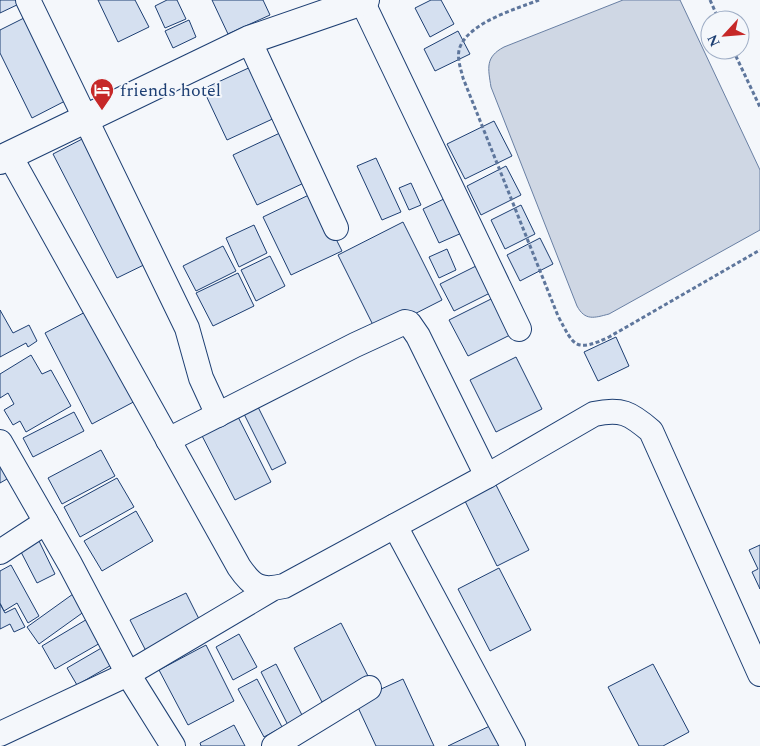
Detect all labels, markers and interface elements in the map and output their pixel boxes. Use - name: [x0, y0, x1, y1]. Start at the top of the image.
- north arrow: [700, 10, 750, 60]
- text: N: [702, 31, 726, 50]
- hotel icon: friends hotel: [89, 77, 115, 111]
- place label: friends hotel: [120, 77, 221, 104]

